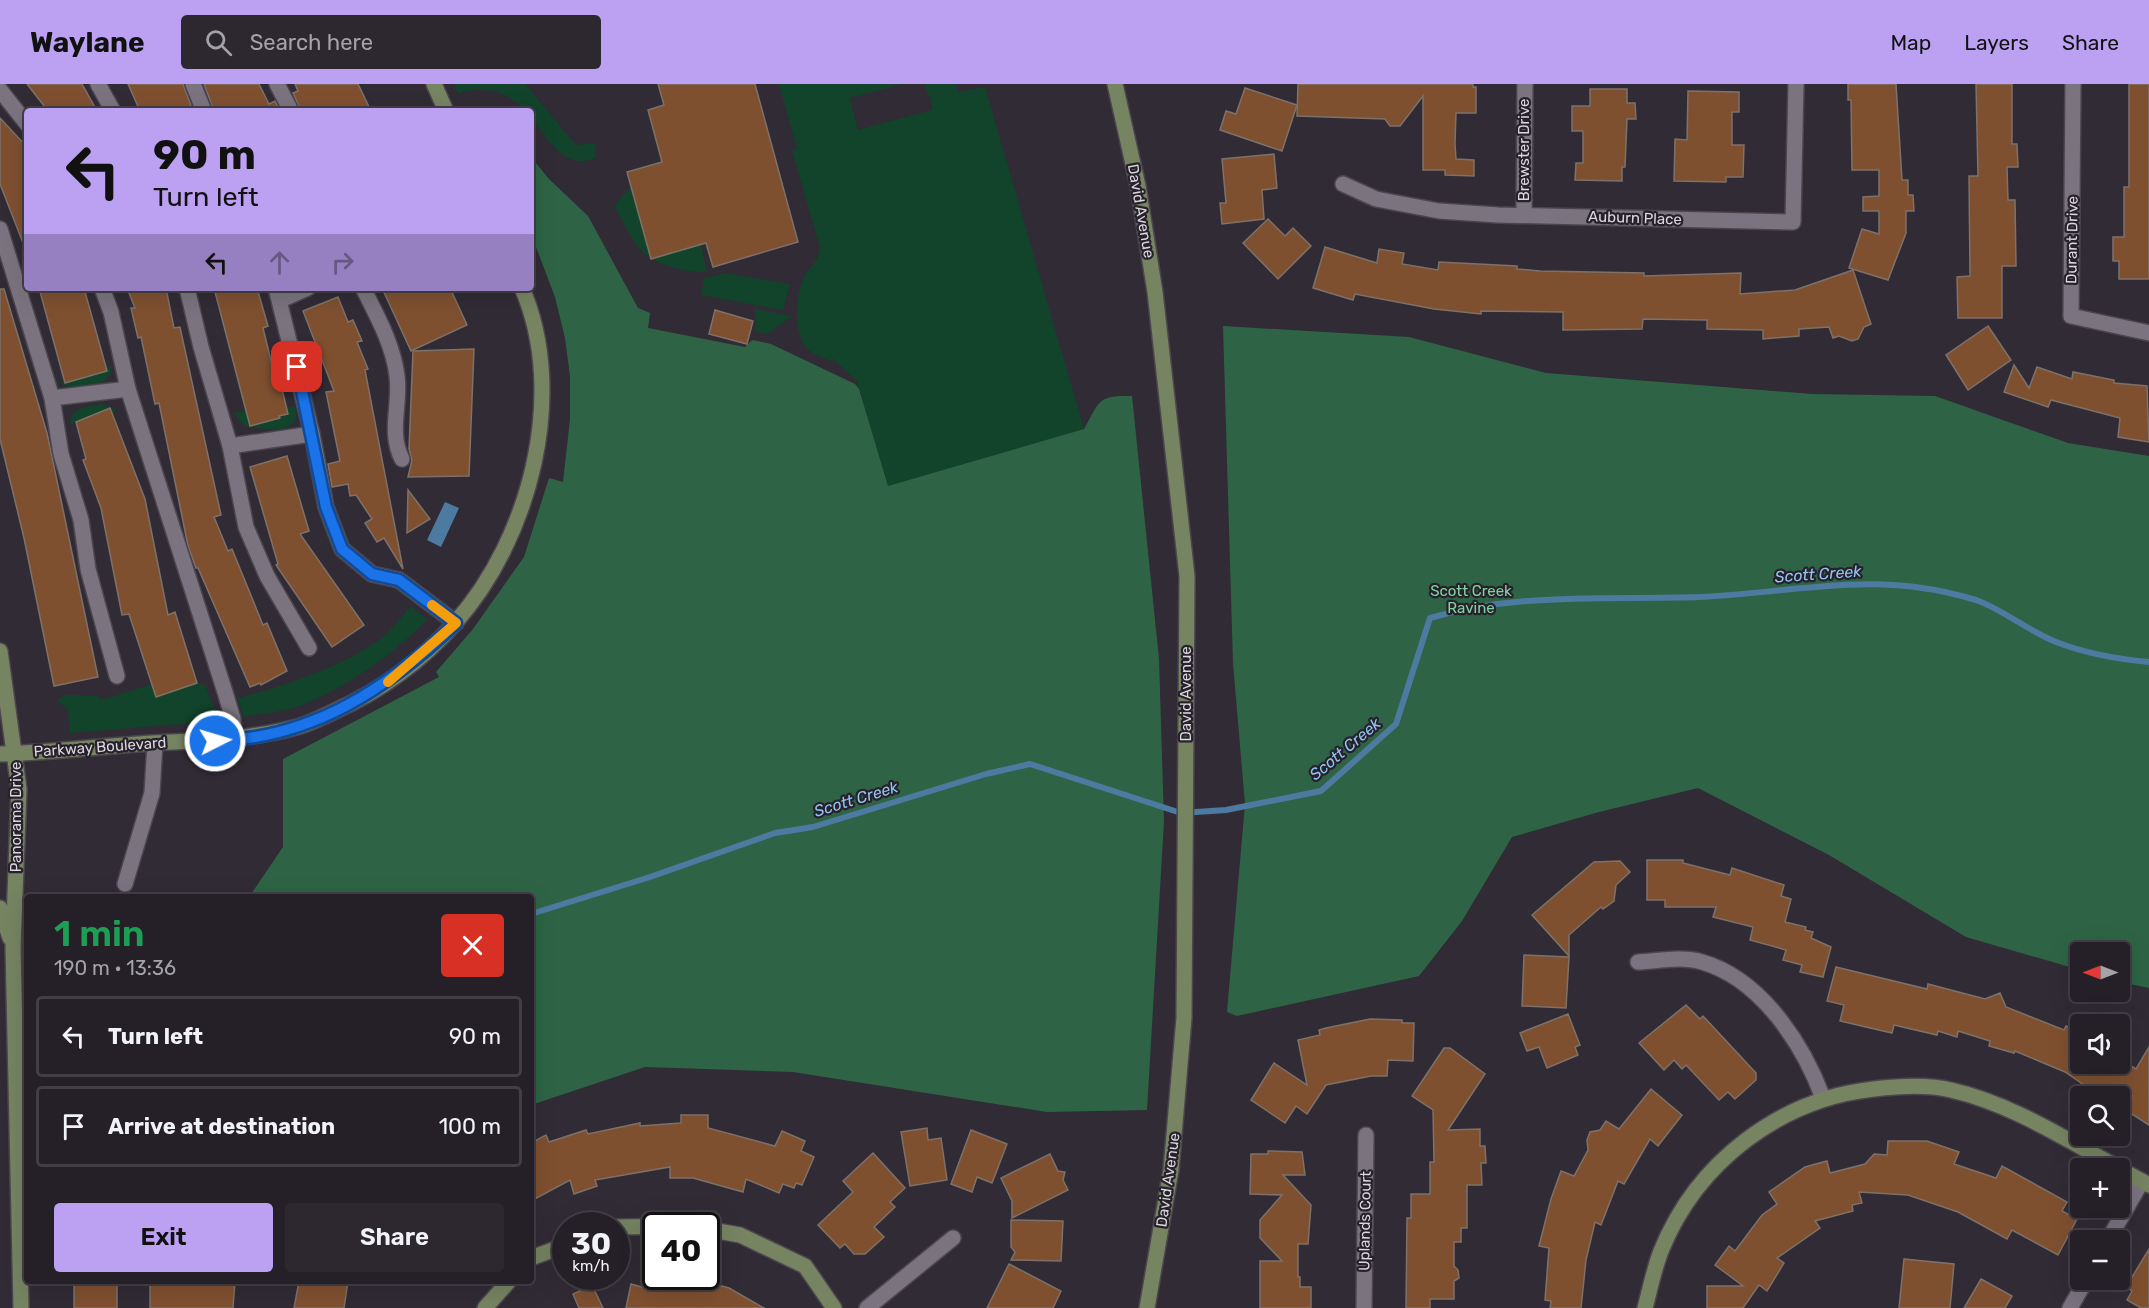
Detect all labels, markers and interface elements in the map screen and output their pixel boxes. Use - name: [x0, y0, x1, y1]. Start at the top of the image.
- search box: [181, 15, 601, 69]
- text: Waylane: [30, 26, 145, 59]
- icon: search: [202, 26, 235, 59]
- text: Search here: [250, 29, 373, 56]
- text: Map: [1890, 30, 1931, 55]
- text: Layers: [1964, 30, 2029, 55]
- text: Share: [2062, 30, 2119, 55]
- street label: Brewster Drive: [1515, 99, 1533, 201]
- text: 90 m: [153, 130, 256, 180]
- icon: left: [54, 132, 132, 210]
- street label: David Avenue: [1124, 163, 1158, 259]
- text: Turn left: [153, 181, 258, 213]
- street label: Durant Drive: [2062, 196, 2082, 284]
- street label: Auburn Place: [1588, 207, 1682, 229]
- icon: left: [200, 246, 233, 279]
- icon: ahead: [263, 246, 296, 279]
- icon: right: [326, 246, 359, 279]
- pin: [271, 341, 322, 392]
- icon: arrive: [280, 350, 313, 383]
- water label: Scott Creek: [1774, 561, 1863, 587]
- park label: Scott Creek Ravine: [1430, 582, 1512, 617]
- street label: David Avenue: [1177, 646, 1195, 742]
- position arrow: [183, 709, 247, 773]
- water label: Scott Creek: [1306, 713, 1385, 784]
- street label: Parkway Boulevard: [33, 733, 167, 761]
- street label: Panorama Drive: [7, 762, 25, 872]
- water label: Scott Creek: [812, 777, 901, 821]
- text: 1 min: [54, 912, 145, 955]
- button: close: [441, 914, 504, 977]
- north arrow: [2070, 942, 2130, 1002]
- map controls: [2070, 942, 2130, 1290]
- text: 190 m · 13:36: [54, 956, 176, 980]
- button: sound: [2070, 1014, 2130, 1074]
- icon: left: [57, 1020, 90, 1053]
- text: Turn left: [108, 1023, 203, 1050]
- text: 90 m: [449, 1023, 501, 1050]
- button: search: [2070, 1086, 2130, 1146]
- icon: arrive: [57, 1110, 90, 1143]
- text: Arrive at destination: [108, 1113, 335, 1140]
- text: 100 m: [439, 1113, 501, 1140]
- street label: David Avenue: [1152, 1132, 1184, 1228]
- button: +: [2070, 1158, 2130, 1218]
- street label: Uplands Court: [1355, 1171, 1375, 1271]
- button: Exit: [54, 1203, 273, 1272]
- button: Share: [285, 1203, 504, 1272]
- speed limit sign: 40: [642, 1212, 720, 1290]
- text: 30: [571, 1226, 611, 1262]
- button: −: [2070, 1230, 2130, 1290]
- text: km/h: [572, 1257, 610, 1275]

